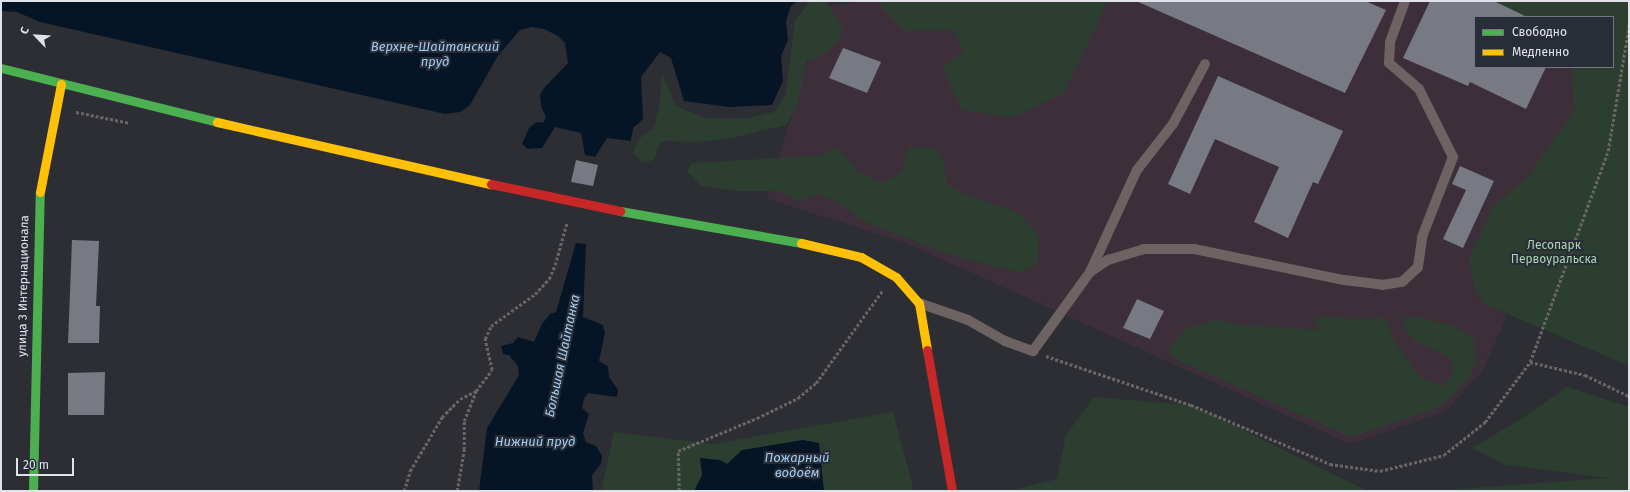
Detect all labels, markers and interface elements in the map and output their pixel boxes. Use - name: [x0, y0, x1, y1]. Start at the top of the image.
- north arrow: [16, 16, 56, 56]
- legend: [1474, 16, 1614, 68]
- text: С: [17, 25, 32, 36]
- text: Свободно: [1512, 25, 1567, 39]
- water label: Верхне-Шайтанский пруд: [371, 40, 499, 71]
- text: Медленно: [1512, 45, 1569, 59]
- street label: улица 3 Интернационала: [16, 215, 32, 357]
- park label: Лесопарк Первоуральска: [1511, 239, 1597, 267]
- water label: Большая Шайтанка: [542, 293, 584, 419]
- water label: Нижний пруд: [495, 434, 575, 450]
- scale bar: [18, 450, 76, 476]
- water label: Пожарный водоём: [764, 451, 830, 482]
- text: 20 m: [23, 458, 49, 472]

